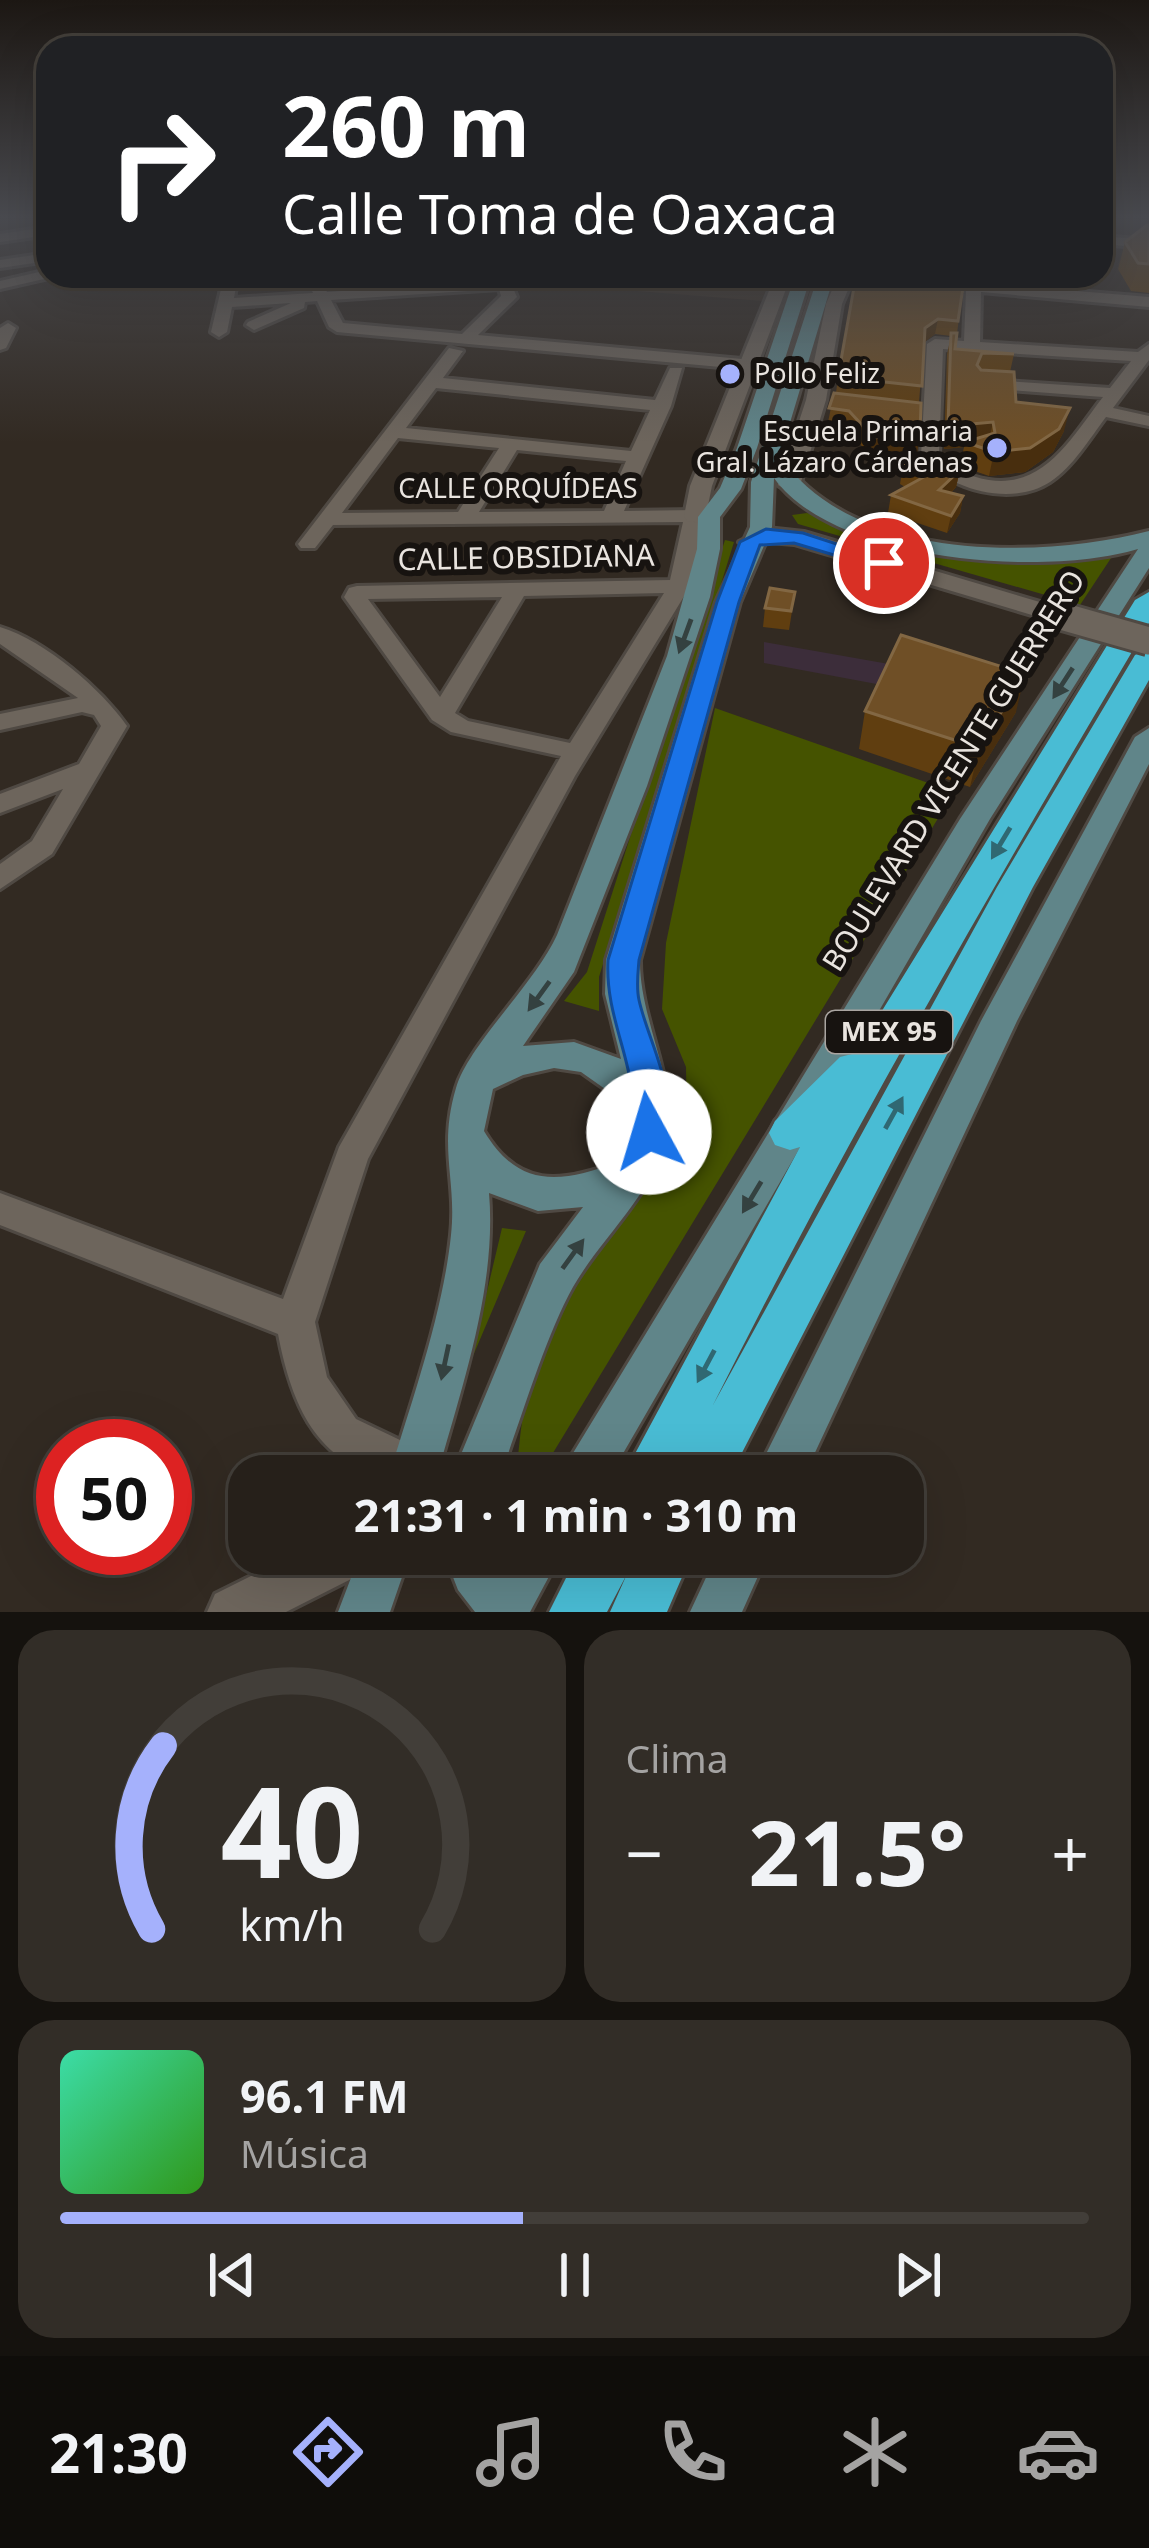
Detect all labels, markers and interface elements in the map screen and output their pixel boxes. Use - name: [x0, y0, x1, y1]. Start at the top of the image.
- text: 260 m: [282, 67, 530, 182]
- icon: right: [84, 84, 240, 240]
- text: Calle Toma de Oaxaca: [282, 176, 838, 250]
- place label: Pollo Feliz: [754, 354, 880, 391]
- marker: Pollo Feliz: [717, 361, 743, 387]
- place label: Escuela Primaria Gral. Lázaro Cárdenas: [696, 412, 973, 480]
- marker: Escuela Primaria Gral. Lázaro Cárdenas: [984, 435, 1010, 461]
- street label: CALLE ORQUÍDEAS: [398, 469, 638, 506]
- pin: [833, 512, 935, 614]
- icon: arrive: [851, 530, 917, 596]
- street label: CALLE OBSIDIANA: [397, 534, 656, 579]
- street label: BOULEVARD VICENTE GUERRERO: [812, 562, 1094, 979]
- one-way arrow: [675, 618, 693, 654]
- one-way arrow: [1052, 667, 1074, 700]
- one-way arrow: [991, 826, 1012, 860]
- one-way arrow: [528, 981, 552, 1012]
- road number: MEX 95: [826, 1011, 952, 1053]
- position arrow: [586, 1069, 712, 1195]
- one-way arrow: [883, 1095, 904, 1130]
- one-way arrow: [742, 1180, 763, 1214]
- one-way arrow: [560, 1238, 584, 1270]
- one-way arrow: [435, 1343, 454, 1380]
- one-way arrow: [697, 1348, 717, 1383]
- speed limit sign: 50: [36, 1419, 192, 1575]
- text: 21:31 · 1 min · 310 m: [354, 1484, 798, 1545]
- text: Clima: [626, 1731, 729, 1784]
- text: 40: [220, 1745, 363, 1915]
- text: 21.5°: [748, 1790, 966, 1912]
- text: −: [626, 1807, 663, 1897]
- text: +: [1051, 1807, 1089, 1897]
- text: km/h: [239, 1895, 344, 1954]
- text: 96.1 FM: [240, 2065, 409, 2126]
- text: Música: [240, 2126, 369, 2179]
- icon: previous: [199, 2242, 265, 2308]
- icon: pause: [542, 2242, 608, 2308]
- icon: next: [885, 2242, 951, 2308]
- icon: directions: [286, 2410, 370, 2494]
- icon: music: [469, 2410, 553, 2494]
- icon: phone: [651, 2410, 735, 2494]
- icon: climate: [833, 2410, 917, 2494]
- icon: car: [1016, 2410, 1100, 2494]
- text: 21:30: [49, 2415, 188, 2489]

